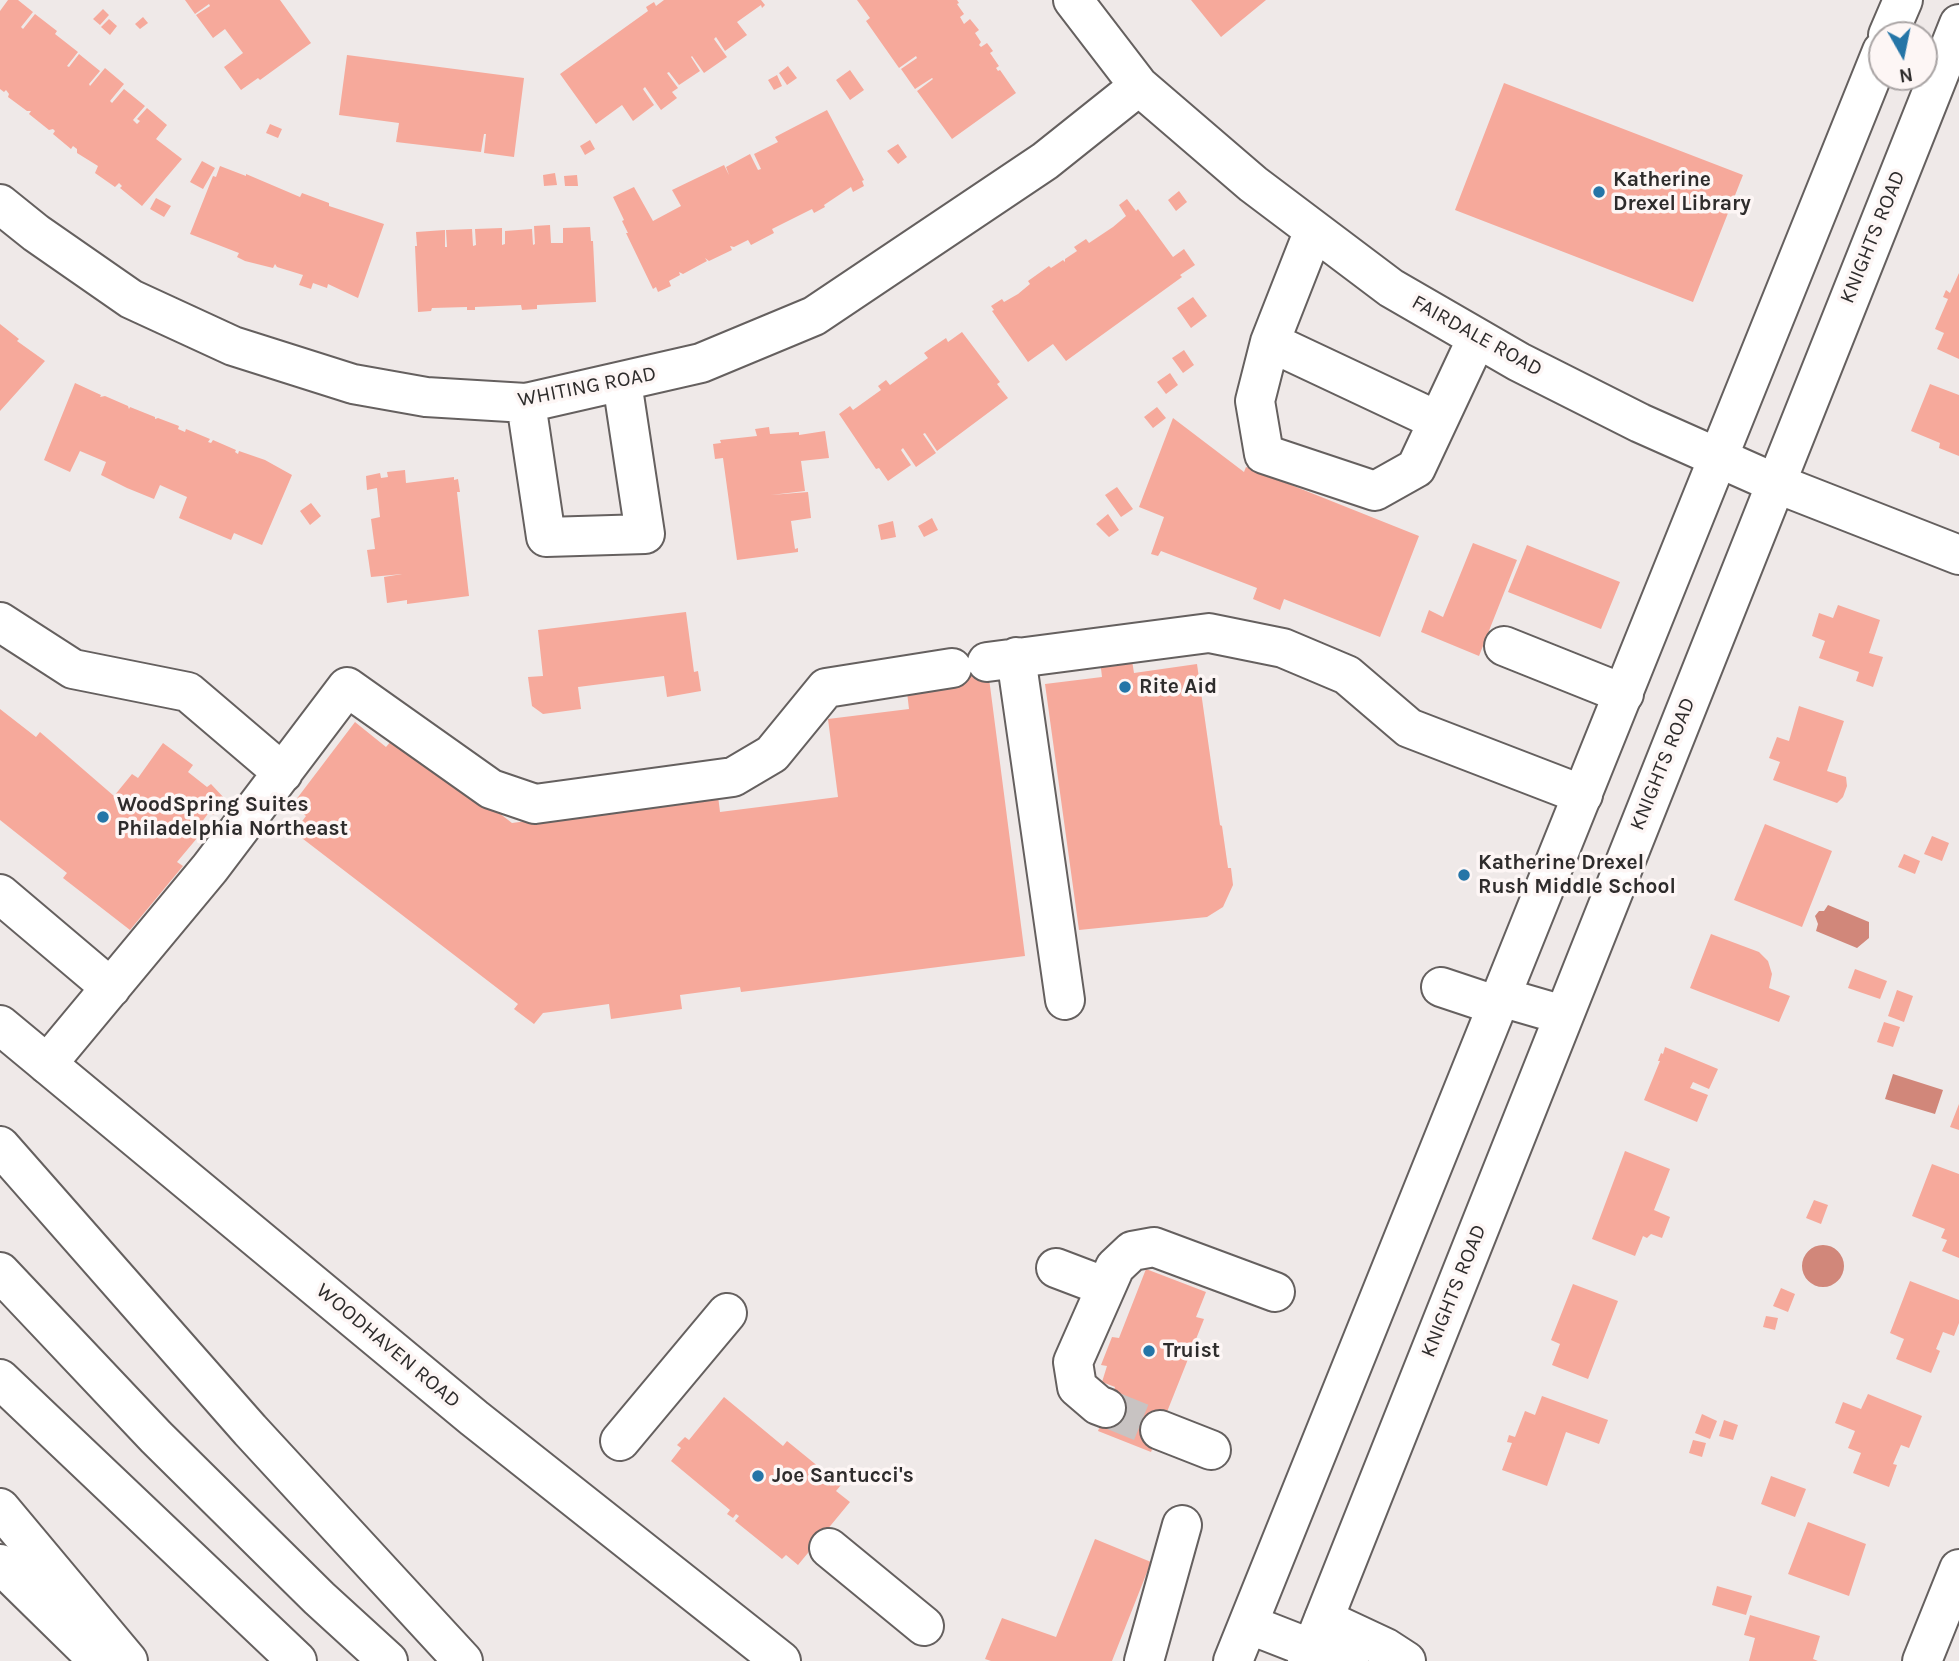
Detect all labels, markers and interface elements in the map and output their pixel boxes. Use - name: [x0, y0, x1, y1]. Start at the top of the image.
- north arrow: [1868, 21, 1938, 91]
- text: N: [1898, 63, 1914, 87]
- place label: Katherine Drexel Library: [1613, 167, 1751, 217]
- street label: KNIGHTS ROAD: [1835, 167, 1911, 307]
- marker: Katherine Drexel Library: [1591, 184, 1607, 200]
- street label: FAIRDALE ROAD: [1407, 290, 1547, 382]
- street label: WHITING ROAD: [516, 361, 658, 413]
- place label: Rite Aid: [1139, 674, 1217, 700]
- marker: Rite Aid: [1117, 679, 1133, 695]
- street label: KNIGHTS ROAD: [1625, 694, 1701, 834]
- place label: WoodSpring Suites Philadelphia Northeast: [117, 792, 348, 842]
- marker: WoodSpring Suites Philadelphia Northeast: [95, 809, 111, 825]
- place label: Katherine Drexel Rush Middle School: [1478, 850, 1676, 900]
- marker: Katherine Drexel Rush Middle School: [1456, 867, 1472, 883]
- street label: KNIGHTS ROAD: [1416, 1221, 1492, 1361]
- street label: WOODHAVEN ROAD: [311, 1278, 465, 1414]
- place label: Truist: [1163, 1338, 1220, 1364]
- marker: Truist: [1141, 1343, 1157, 1359]
- place label: Joe Santucci's: [772, 1463, 914, 1489]
- marker: Joe Santucci's: [750, 1468, 766, 1484]

